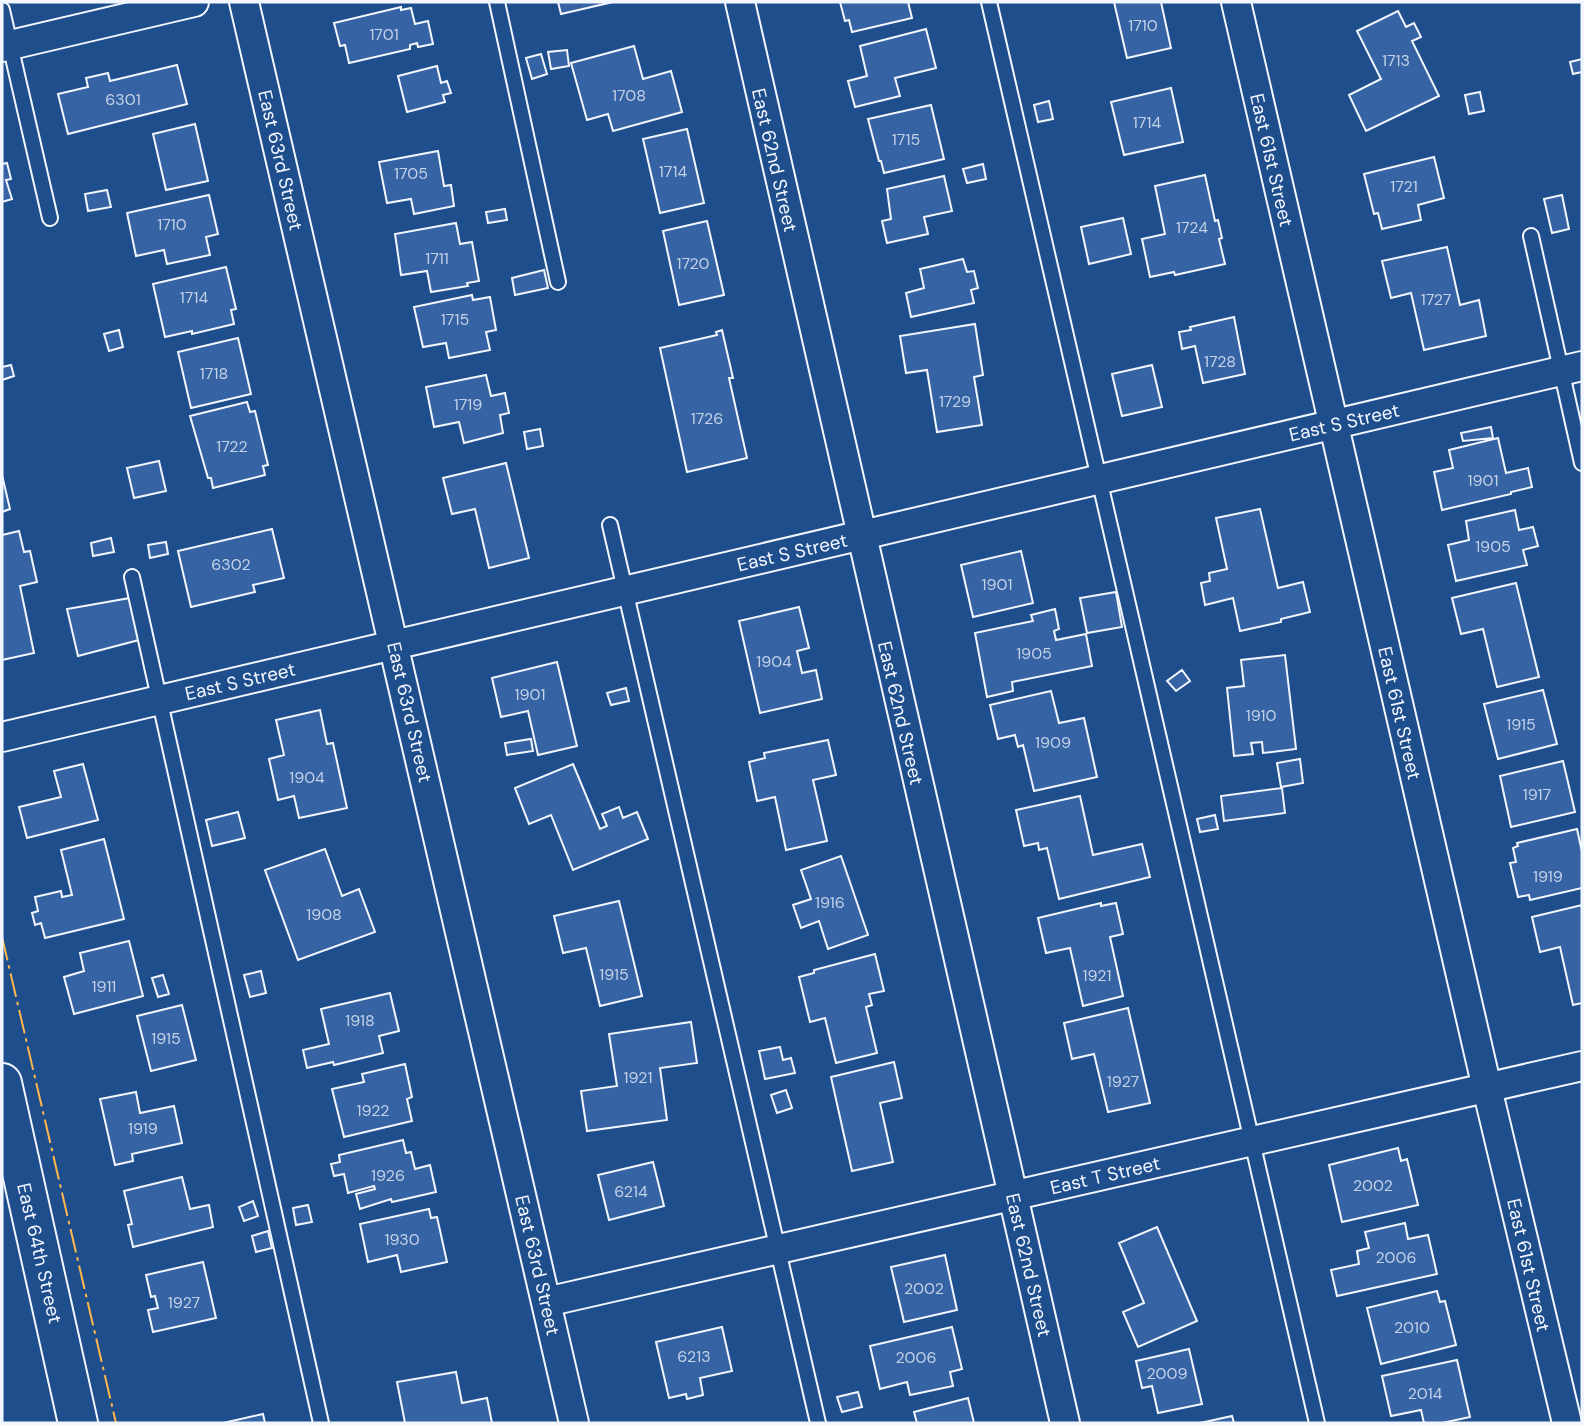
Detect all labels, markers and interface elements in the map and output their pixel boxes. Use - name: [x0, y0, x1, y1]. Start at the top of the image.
- house number: 1710: [1128, 15, 1158, 36]
- house number: 1701: [369, 24, 399, 45]
- house number: 1713: [1382, 50, 1410, 71]
- house number: 1708: [612, 85, 646, 106]
- street label: East 62nd Street: [746, 86, 803, 234]
- street label: East 63rd Street: [252, 87, 309, 233]
- house number: 6301: [105, 89, 141, 110]
- street label: East 61st Street: [1244, 91, 1299, 229]
- house number: 1714: [1133, 112, 1161, 133]
- house number: 1715: [892, 129, 920, 150]
- house number: 1714: [659, 161, 687, 182]
- house number: 1705: [394, 163, 428, 184]
- house number: 1721: [1390, 176, 1418, 197]
- house number: 1710: [157, 214, 187, 235]
- house number: 1724: [1176, 217, 1208, 238]
- house number: 1711: [425, 248, 449, 269]
- house number: 1720: [676, 253, 710, 274]
- house number: 1714: [180, 287, 208, 308]
- house number: 1727: [1421, 289, 1451, 310]
- house number: 1715: [441, 309, 469, 330]
- house number: 1728: [1204, 351, 1236, 372]
- house number: 1718: [200, 363, 228, 384]
- house number: 1729: [939, 391, 971, 412]
- house number: 1719: [454, 394, 482, 415]
- street label: East S Street: [1286, 398, 1402, 447]
- house number: 1726: [691, 408, 723, 429]
- house number: 1722: [216, 436, 248, 457]
- house number: 1901: [1468, 470, 1498, 491]
- street label: East S Street: [734, 528, 850, 577]
- house number: 1905: [1475, 536, 1511, 557]
- house number: 6302: [211, 554, 251, 575]
- house number: 1901: [982, 574, 1012, 595]
- street label: East 63rd Street: [381, 639, 438, 785]
- street label: East 62nd Street: [872, 639, 929, 787]
- house number: 1905: [1016, 643, 1052, 664]
- street label: East 61st Street: [1372, 644, 1427, 782]
- house number: 1904: [756, 651, 792, 672]
- street label: East S Street: [182, 657, 298, 706]
- house number: 1901: [515, 684, 545, 705]
- house number: 1910: [1246, 705, 1276, 726]
- house number: 1915: [1506, 714, 1536, 735]
- house number: 1909: [1035, 732, 1071, 753]
- house number: 1904: [289, 767, 325, 788]
- house number: 1917: [1523, 784, 1551, 805]
- house number: 1919: [1533, 866, 1563, 887]
- house number: 1916: [815, 892, 845, 913]
- house number: 1908: [306, 904, 342, 925]
- house number: 1915: [599, 964, 629, 985]
- house number: 1921: [1083, 965, 1111, 986]
- house number: 1911: [92, 976, 116, 997]
- house number: 1918: [345, 1010, 375, 1031]
- house number: 1915: [151, 1028, 181, 1049]
- house number: 1921: [624, 1067, 652, 1088]
- house number: 1927: [1107, 1071, 1139, 1092]
- house number: 1922: [356, 1100, 390, 1121]
- house number: 1919: [128, 1118, 158, 1139]
- street label: East T Street: [1048, 1151, 1163, 1200]
- house number: 1926: [371, 1165, 405, 1186]
- house number: 2002: [1353, 1175, 1393, 1196]
- street label: East 64th Street: [11, 1180, 68, 1326]
- house number: 6214: [614, 1181, 648, 1202]
- street label: East 62nd Street: [1000, 1191, 1057, 1339]
- street label: East 63rd Street: [509, 1192, 566, 1338]
- street label: East 61st Street: [1501, 1196, 1556, 1334]
- house number: 1930: [384, 1229, 420, 1250]
- house number: 2006: [1376, 1247, 1417, 1268]
- house number: 2002: [904, 1278, 944, 1299]
- house number: 1927: [168, 1292, 200, 1313]
- house number: 2010: [1394, 1317, 1430, 1338]
- house number: 6213: [677, 1346, 711, 1367]
- house number: 2006: [896, 1347, 937, 1368]
- house number: 2009: [1147, 1363, 1188, 1384]
- house number: 2014: [1408, 1383, 1443, 1404]

